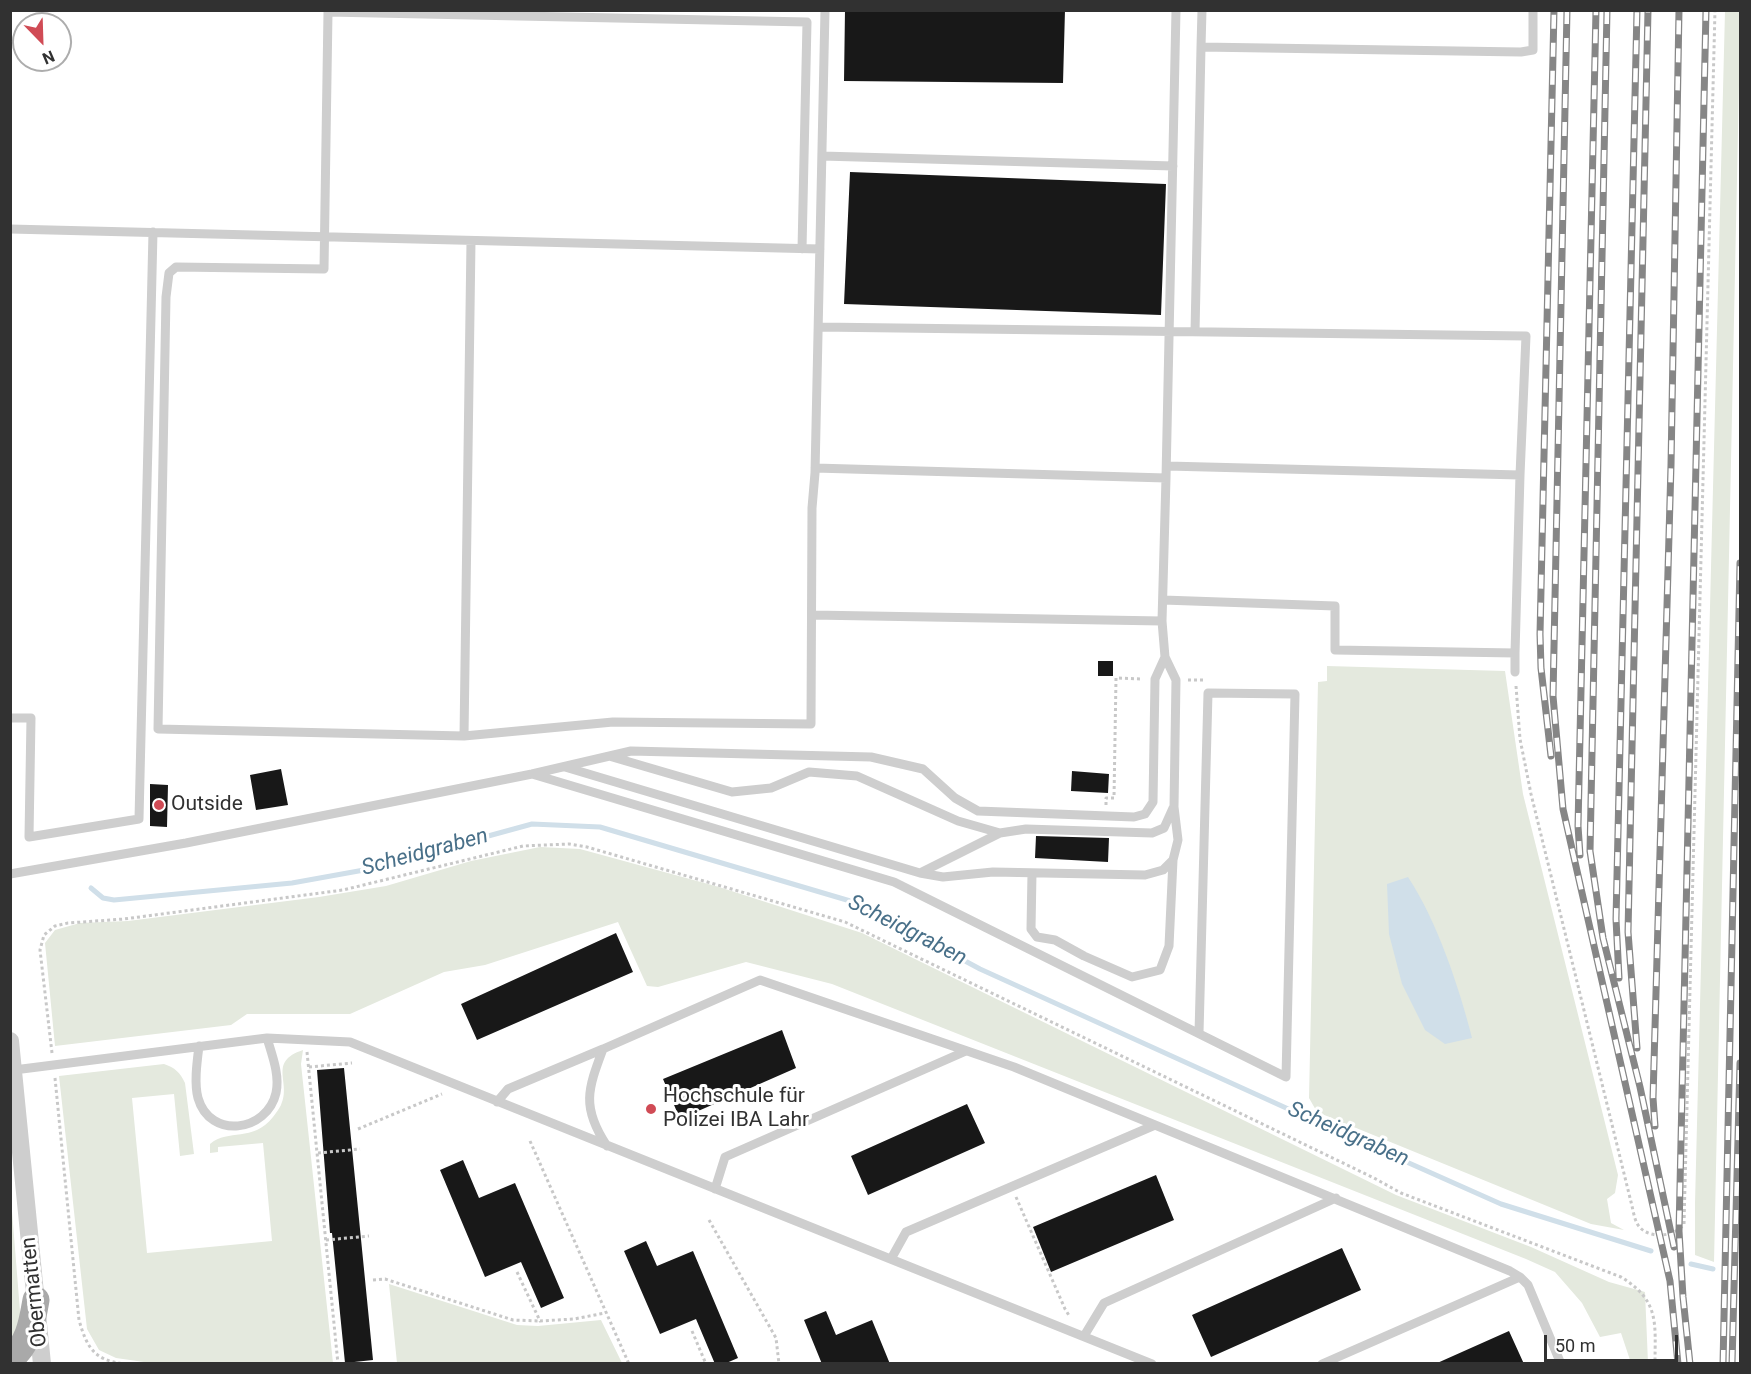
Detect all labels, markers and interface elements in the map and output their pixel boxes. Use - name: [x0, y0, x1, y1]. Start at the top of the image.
- north arrow: [12, 12, 72, 72]
- text: N: [40, 46, 57, 68]
- place label: Outside: [171, 792, 243, 818]
- marker: Outside: [152, 798, 166, 812]
- water label: Scheidgraben: [359, 823, 491, 883]
- water label: Scheidgraben: [843, 890, 971, 972]
- place label: Hochschule für Polizei IBA Lahr: [663, 1084, 809, 1134]
- water label: Scheidgraben: [1283, 1097, 1413, 1173]
- marker: Hochschule für Polizei IBA Lahr: [644, 1102, 658, 1116]
- street label: Obermatten: [17, 1236, 53, 1348]
- scale bar: [1547, 1323, 1680, 1361]
- text: 50 m: [1555, 1335, 1595, 1356]

